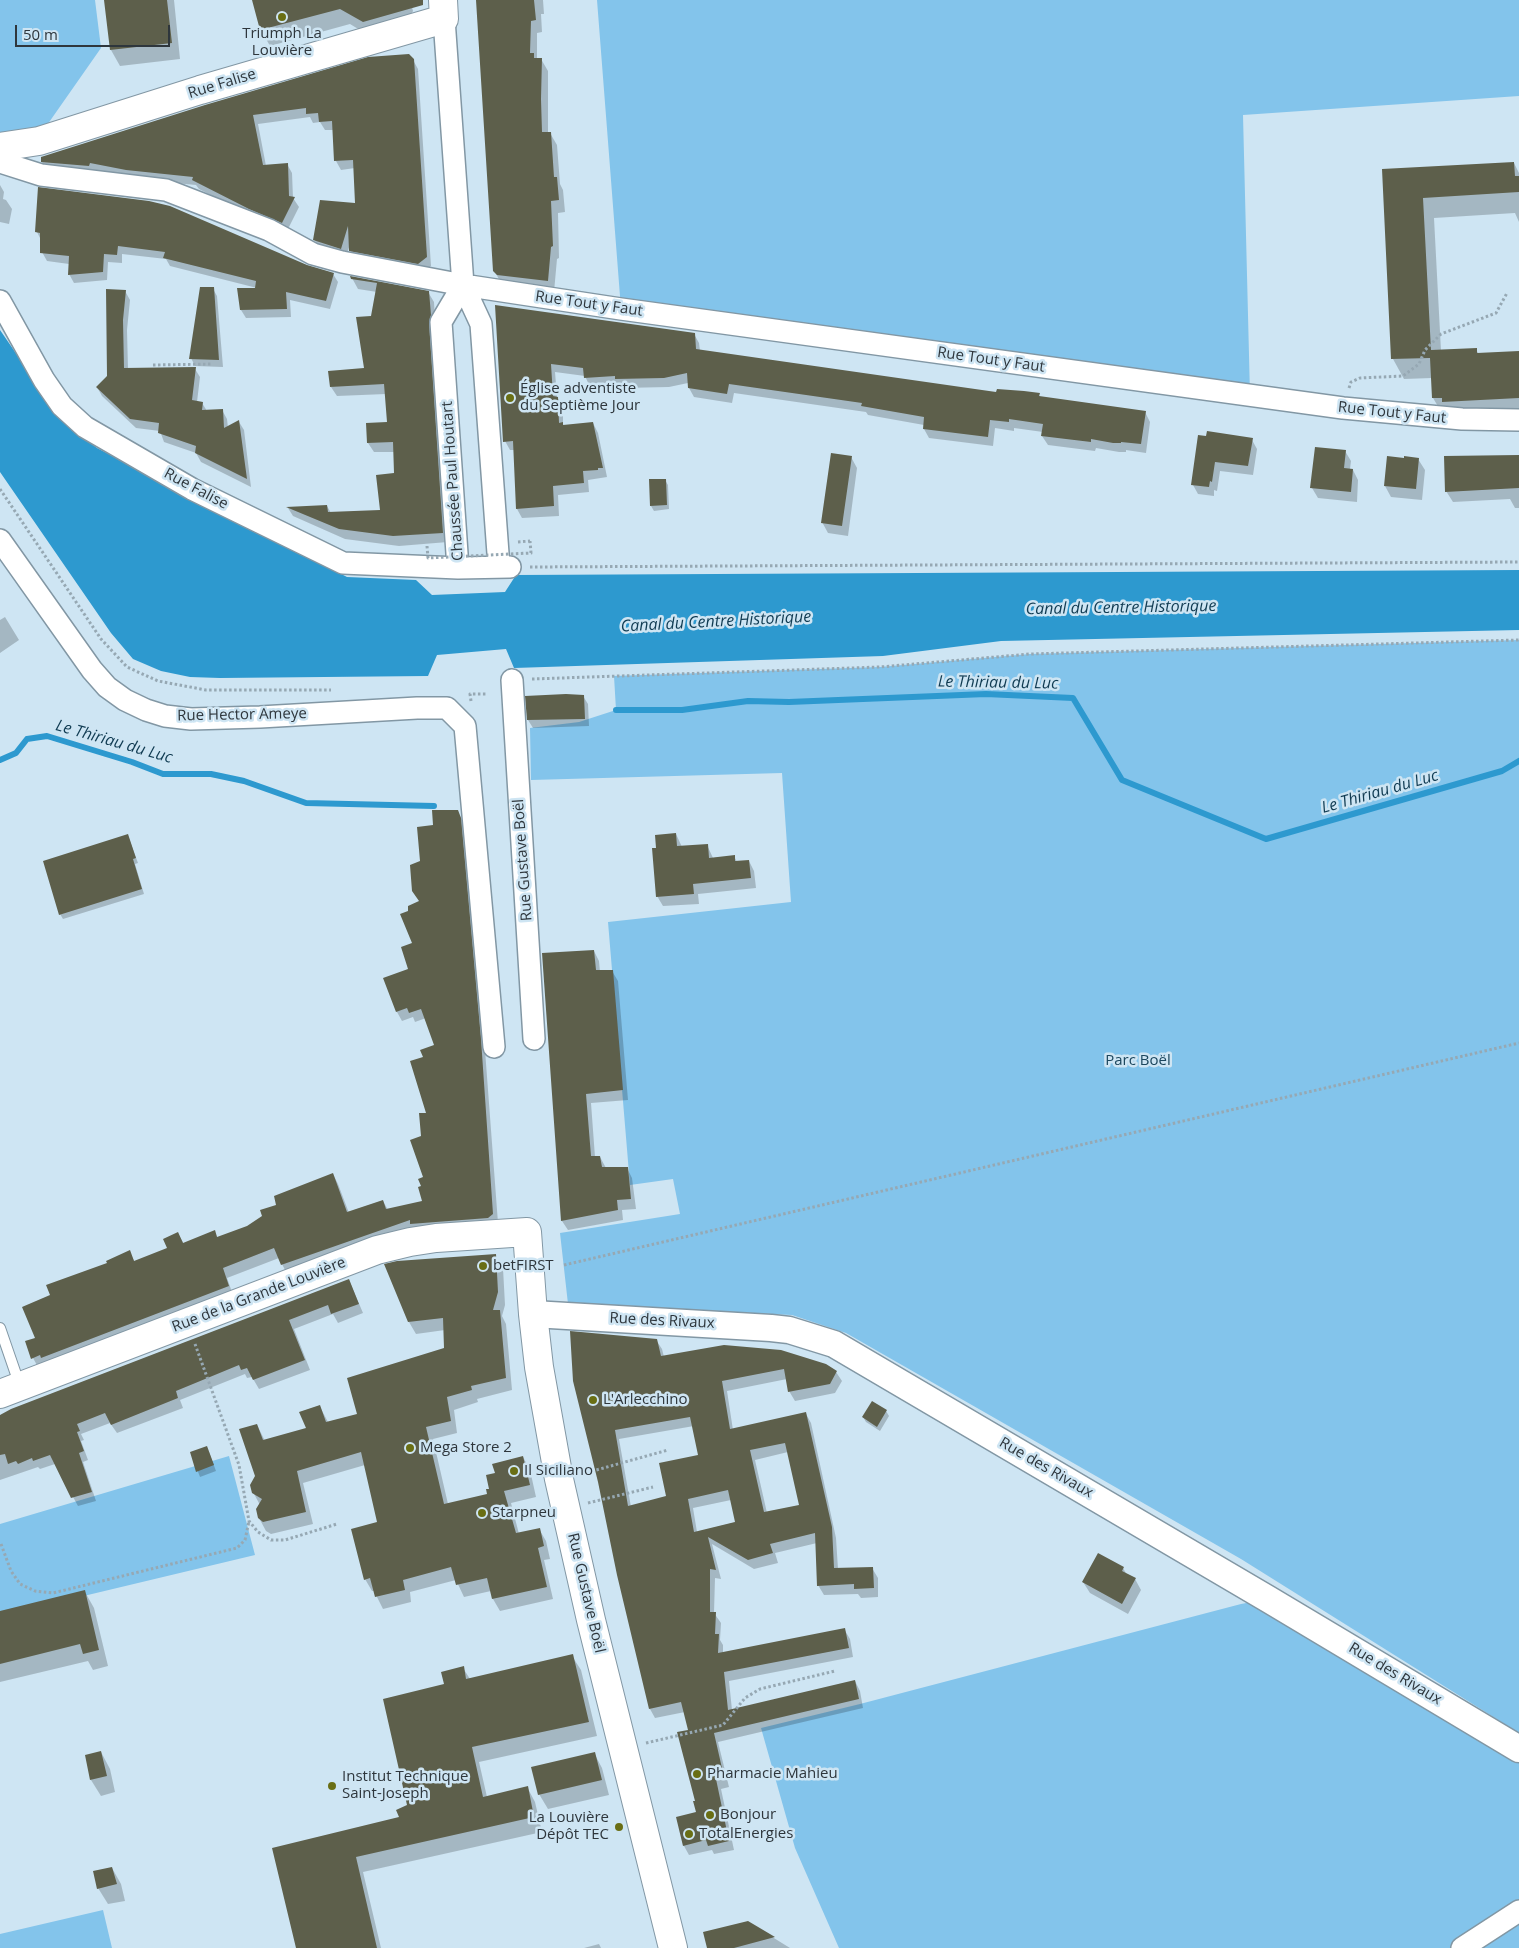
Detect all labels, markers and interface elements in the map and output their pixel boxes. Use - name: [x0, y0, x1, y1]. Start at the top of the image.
- marker: Triumph La Louvière: [276, 11, 288, 23]
- scale bar: [18, 15, 172, 47]
- text: 50 m: [23, 24, 58, 44]
- place label: Triumph La Louvière: [242, 25, 322, 60]
- street label: Rue Falise: [186, 65, 258, 103]
- street label: Rue Tout y Faut: [534, 288, 644, 320]
- street label: Rue Tout y Faut: [936, 344, 1046, 376]
- place label: Église adventiste du Septième Jour: [520, 380, 640, 415]
- marker: Église adventiste du Septième Jour: [504, 392, 516, 404]
- street label: Rue Tout y Faut: [1337, 398, 1447, 428]
- street label: Chaussée Paul Houtart: [438, 401, 468, 561]
- street label: Rue Falise: [161, 465, 231, 513]
- water label: Canal du Centre Historique: [1025, 597, 1217, 619]
- water label: Canal du Centre Historique: [620, 607, 812, 637]
- water label: Le Thiriau du Luc: [938, 672, 1058, 694]
- street label: Rue Hector Ameye: [177, 705, 307, 725]
- water label: Le Thiriau du Luc: [53, 716, 175, 768]
- water label: Le Thiriau du Luc: [1319, 766, 1441, 818]
- street label: Rue Gustave Boël: [510, 798, 536, 922]
- park label: Parc Boël: [1105, 1052, 1171, 1070]
- street label: Rue de la Grande Louvière: [170, 1254, 348, 1336]
- place label: betFIRST: [493, 1257, 554, 1275]
- marker: betFIRST: [477, 1260, 489, 1272]
- street label: Rue des Rivaux: [609, 1309, 715, 1333]
- place label: L'Arlecchino: [603, 1391, 688, 1409]
- marker: L'Arlecchino: [587, 1394, 599, 1406]
- street label: Rue des Rivaux: [996, 1434, 1096, 1502]
- place label: Mega Store 2: [420, 1439, 512, 1457]
- marker: Mega Store 2: [404, 1442, 416, 1454]
- place label: Il Siciliano: [524, 1462, 593, 1480]
- marker: Il Siciliano: [508, 1465, 520, 1477]
- place label: Starpneu: [492, 1504, 556, 1522]
- marker: Starpneu: [476, 1507, 488, 1519]
- street label: Rue Gustave Boël: [563, 1531, 609, 1655]
- street label: Rue des Rivaux: [1345, 1639, 1445, 1709]
- place label: Pharmacie Mahieu: [707, 1765, 838, 1783]
- place label: Institut Technique Saint-Joseph: [342, 1768, 468, 1803]
- marker: Pharmacie Mahieu: [691, 1768, 703, 1780]
- marker: Institut Technique Saint-Joseph: [326, 1780, 338, 1792]
- place label: Bonjour: [720, 1806, 776, 1824]
- place label: La Louvière Dépôt TEC: [529, 1809, 609, 1844]
- marker: Bonjour: [704, 1809, 716, 1821]
- marker: La Louvière Dépôt TEC: [613, 1821, 625, 1833]
- place label: TotalEnergies: [699, 1825, 793, 1843]
- marker: TotalEnergies: [683, 1828, 695, 1840]

